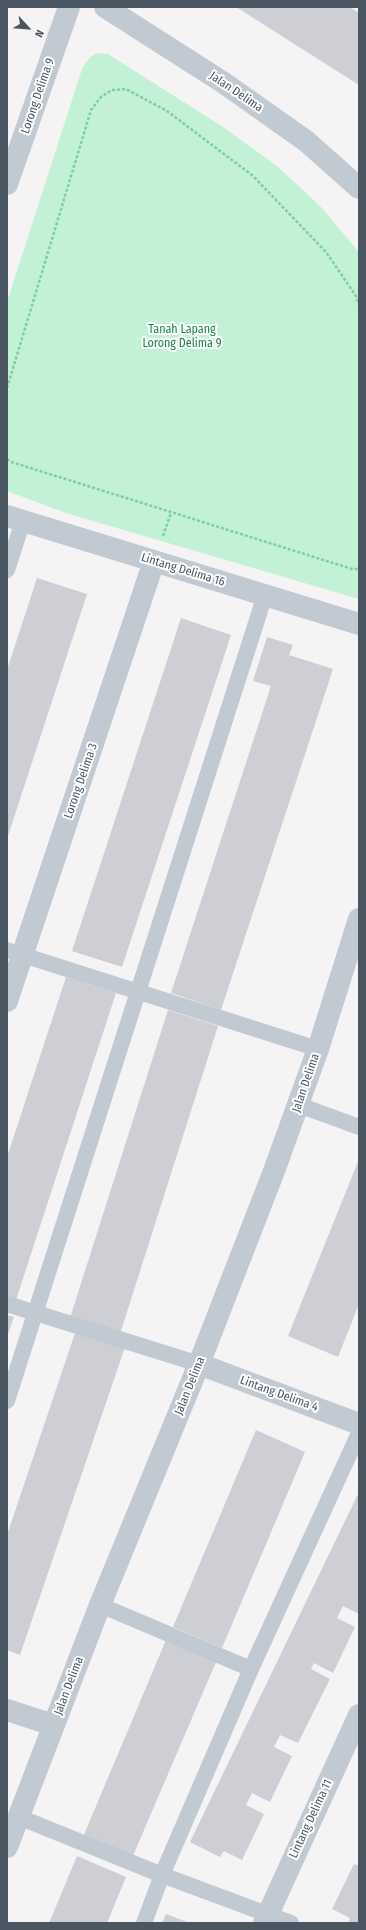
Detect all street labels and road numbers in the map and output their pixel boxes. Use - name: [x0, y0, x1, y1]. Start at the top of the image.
- street label: Lorong Delima 9: [18, 56, 58, 136]
- street label: Jalan Delima: [207, 69, 265, 115]
- street label: Lintang Delima 16: [139, 550, 227, 590]
- street label: Lorong Delima 3: [61, 741, 101, 821]
- street label: Jalan Delima: [289, 1052, 323, 1114]
- street label: Jalan Delima: [172, 1355, 208, 1417]
- street label: Lintang Delima 4: [238, 1373, 320, 1415]
- street label: Jalan Delima: [51, 1655, 87, 1717]
- street label: Lintang Delima 11: [286, 1777, 336, 1861]

